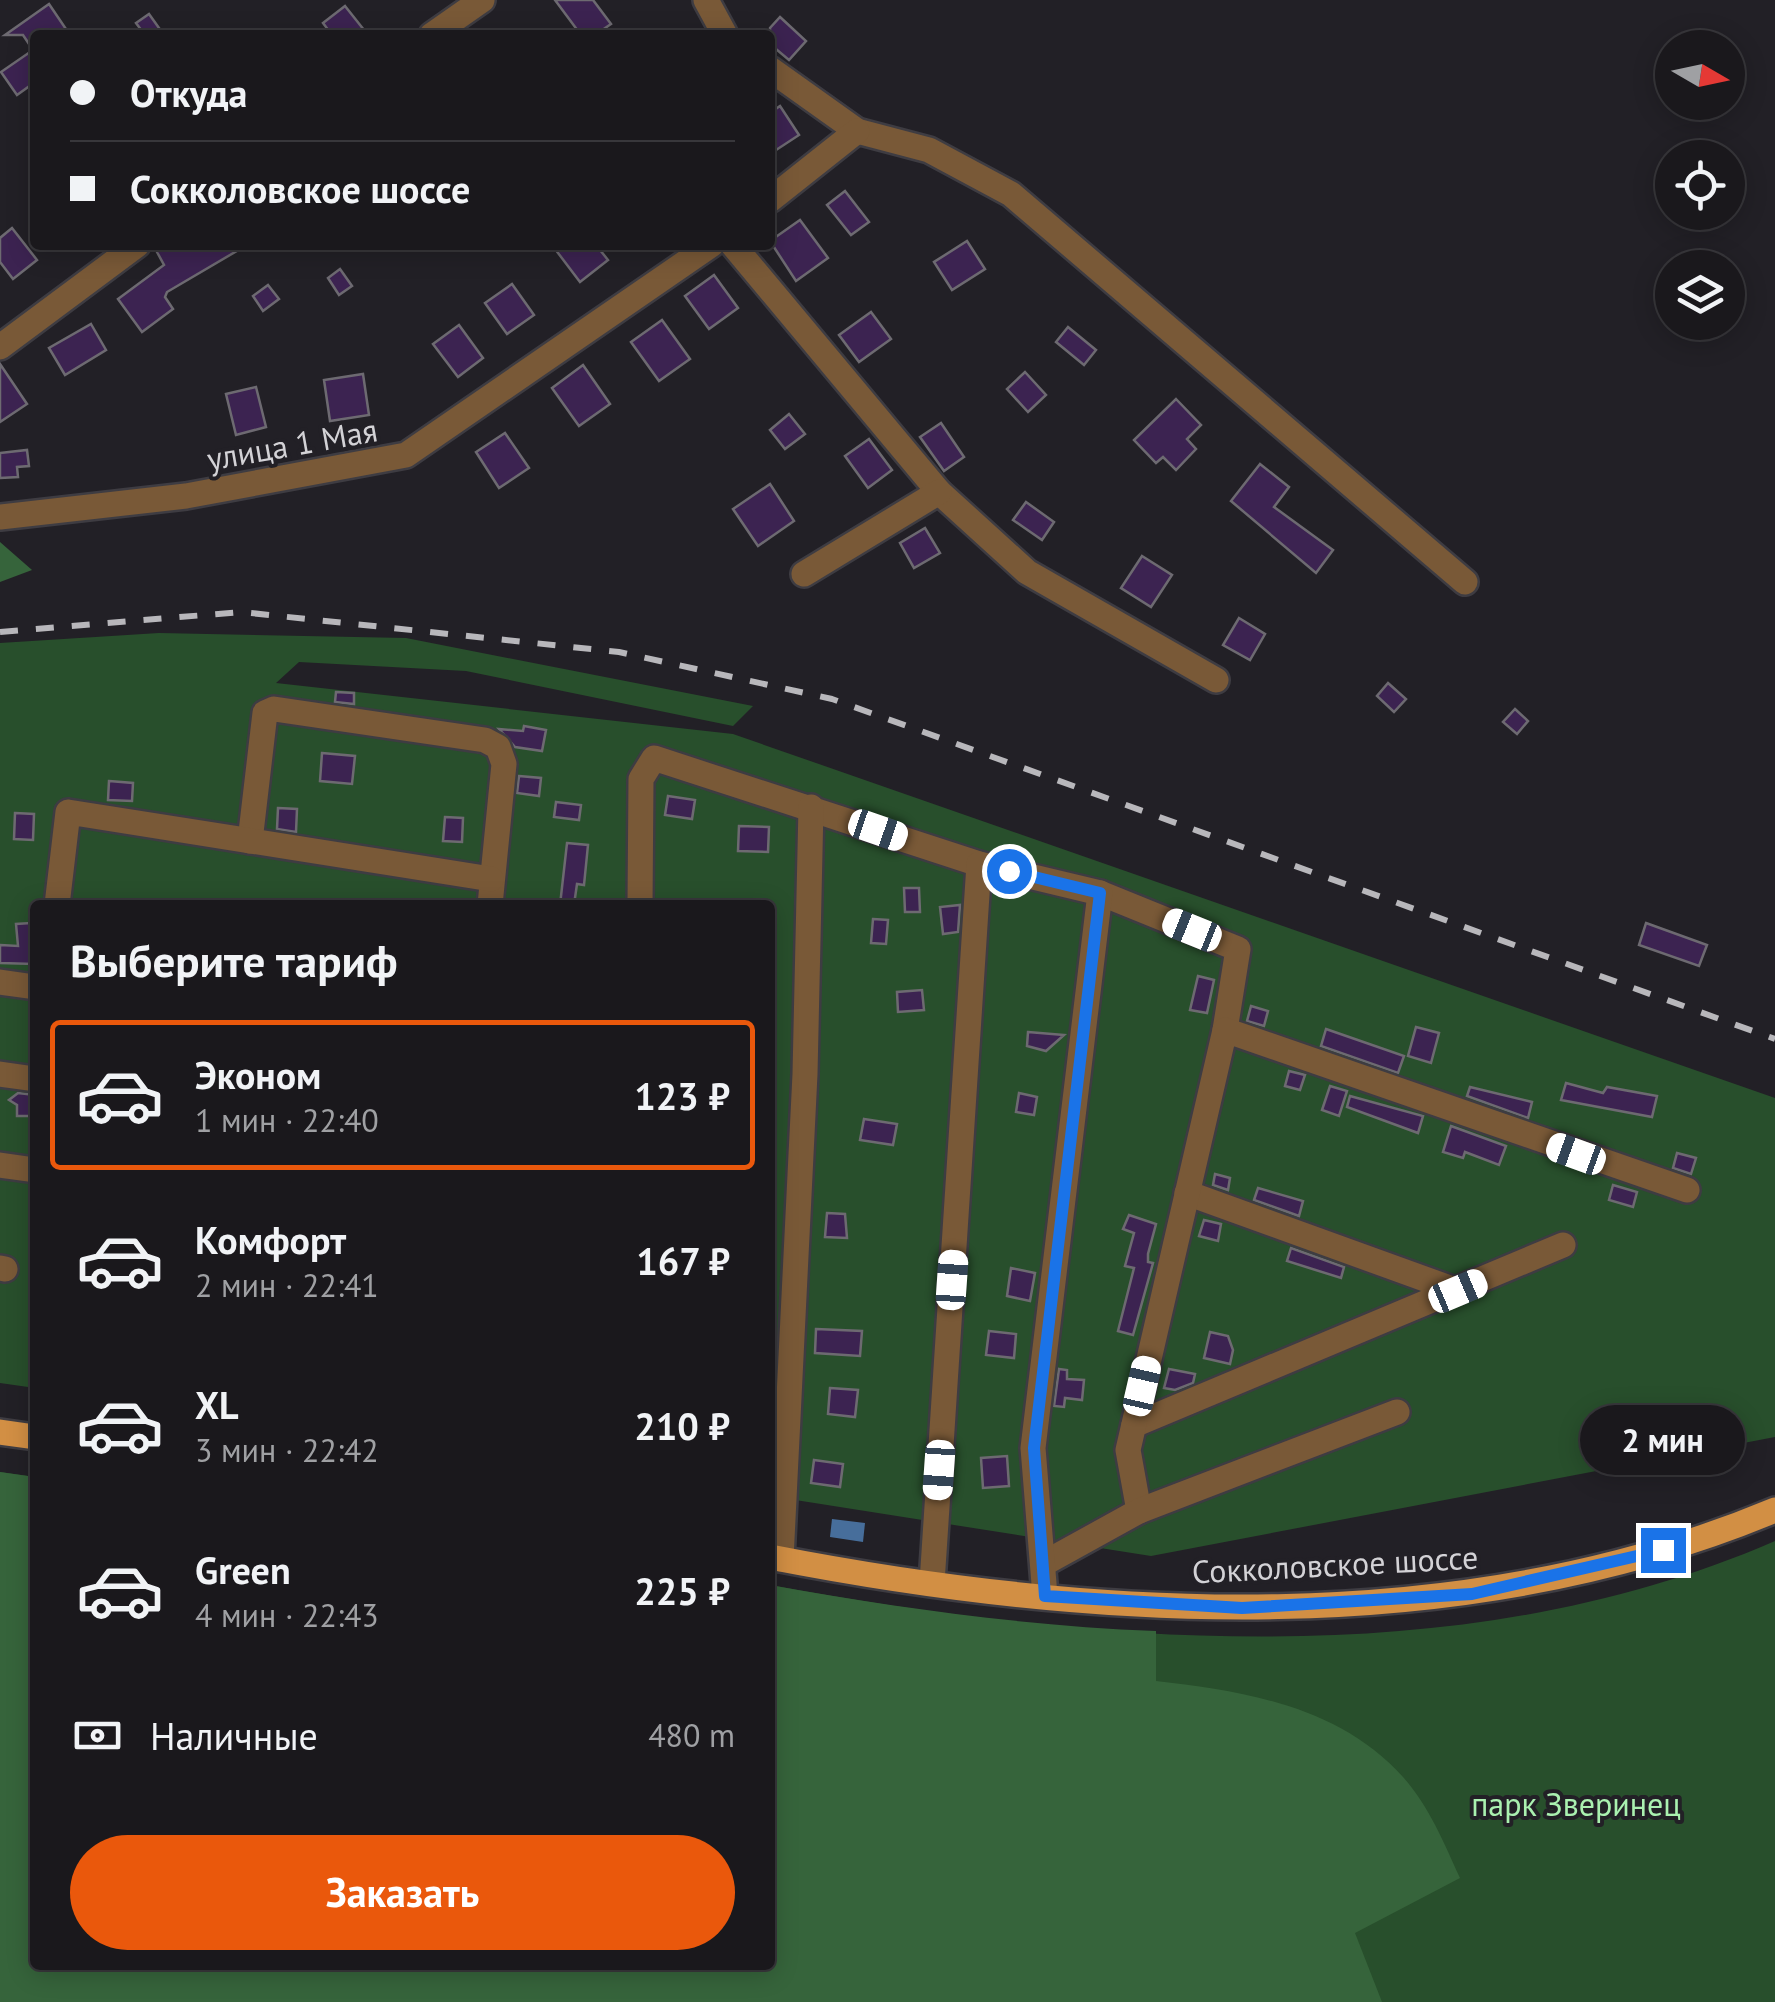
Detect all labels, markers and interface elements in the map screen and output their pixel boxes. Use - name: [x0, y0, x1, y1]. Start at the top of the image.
- north arrow: [1655, 30, 1745, 120]
- map controls: [1655, 30, 1745, 340]
- text: Откуда: [130, 68, 247, 117]
- button: locate: [1655, 140, 1745, 230]
- text: Сокколовское шоссе: [130, 164, 470, 213]
- button: layers: [1655, 250, 1745, 340]
- street label: улица 1 Мая: [203, 408, 381, 480]
- car: [845, 806, 911, 854]
- route start: [987, 849, 1032, 894]
- car: [1159, 905, 1225, 955]
- text: Выберите тариф: [70, 931, 397, 989]
- icon: car: [75, 1050, 165, 1140]
- text: Эконом: [195, 1050, 321, 1099]
- text: 123 ₽: [634, 1071, 730, 1120]
- text: 1 мин · 22:40: [195, 1099, 379, 1141]
- car: [1543, 1130, 1609, 1178]
- icon: car: [75, 1215, 165, 1305]
- text: Комфорт: [195, 1215, 346, 1264]
- text: 167 ₽: [636, 1236, 730, 1285]
- car: [935, 1249, 969, 1311]
- text: 2 мин · 22:41: [195, 1264, 379, 1306]
- car: [1425, 1265, 1491, 1317]
- car: [1121, 1353, 1163, 1419]
- icon: car: [75, 1380, 165, 1470]
- text: XL: [195, 1380, 239, 1429]
- text: 210 ₽: [634, 1401, 730, 1450]
- callout: 2 мин: [1580, 1405, 1746, 1475]
- text: 2 мин: [1621, 1419, 1704, 1461]
- text: 3 мин · 22:42: [195, 1429, 379, 1471]
- car: [922, 1439, 956, 1501]
- route end: [1641, 1528, 1686, 1573]
- street label: Сокколовское шоссе: [1191, 1536, 1479, 1592]
- icon: car: [75, 1545, 165, 1635]
- text: Green: [195, 1545, 291, 1594]
- text: 225 ₽: [634, 1566, 730, 1615]
- text: 4 мин · 22:43: [195, 1594, 379, 1636]
- icon: cash: [70, 1708, 125, 1763]
- text: Наличные: [150, 1711, 318, 1760]
- text: 480 m: [648, 1714, 735, 1756]
- park label: парк Зверинец: [1471, 1783, 1681, 1825]
- button: Заказать: [70, 1835, 735, 1950]

